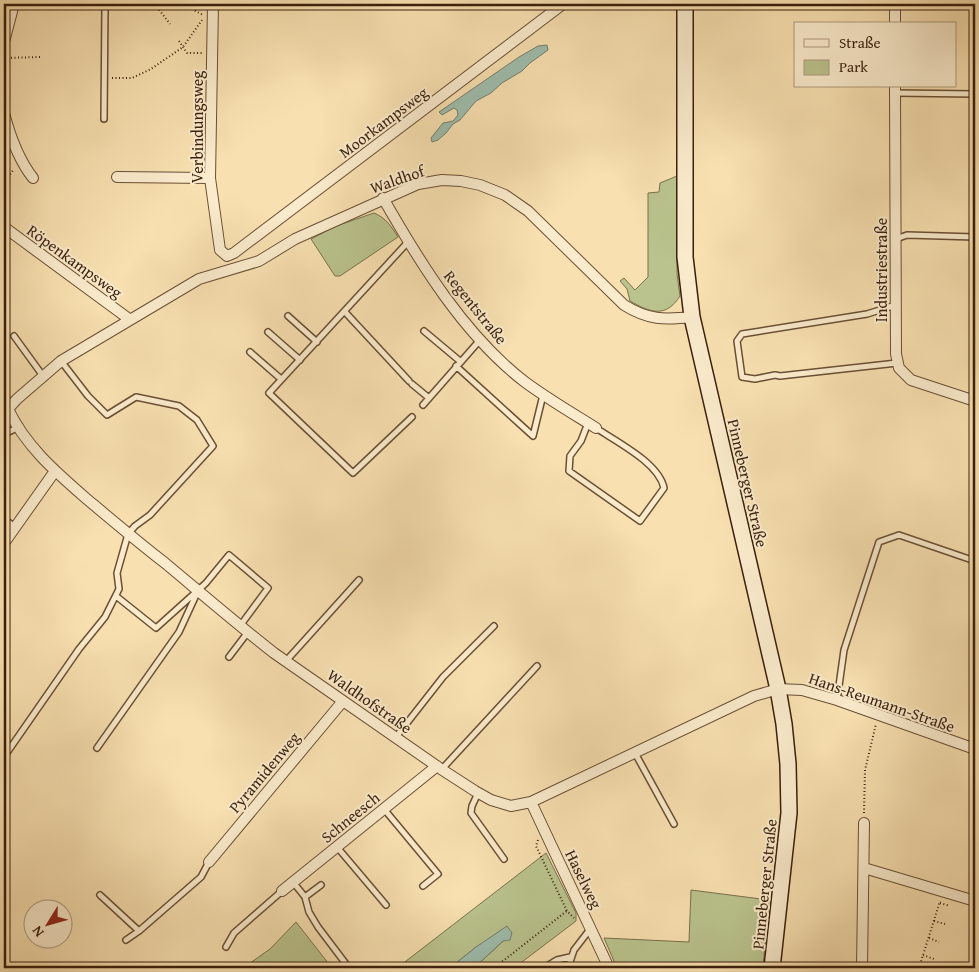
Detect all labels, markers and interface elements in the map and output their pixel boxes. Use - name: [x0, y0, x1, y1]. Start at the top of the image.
- legend: [794, 22, 956, 88]
- text: Straße: [839, 32, 881, 53]
- text: Park: [839, 56, 868, 77]
- street label: Verbindungsweg: [185, 71, 209, 183]
- street label: Moorkampsweg: [333, 80, 433, 164]
- street label: Waldhof: [367, 158, 429, 199]
- street label: Röpenkampsweg: [22, 218, 128, 304]
- street label: Industriestraße: [869, 218, 893, 322]
- street label: Regentstraße: [438, 265, 514, 349]
- street label: Pinneberger Straße: [722, 417, 774, 549]
- street label: Waldhofstraße: [323, 663, 417, 739]
- street label: Hans-Reumann-Straße: [806, 666, 958, 738]
- street label: Pyramidenweg: [223, 726, 305, 818]
- street label: Schneesch: [315, 786, 385, 848]
- street label: Pinneberger Straße: [745, 818, 783, 950]
- street label: Haselweg: [559, 845, 609, 913]
- north arrow: [22, 900, 72, 950]
- text: N: [26, 922, 48, 942]

